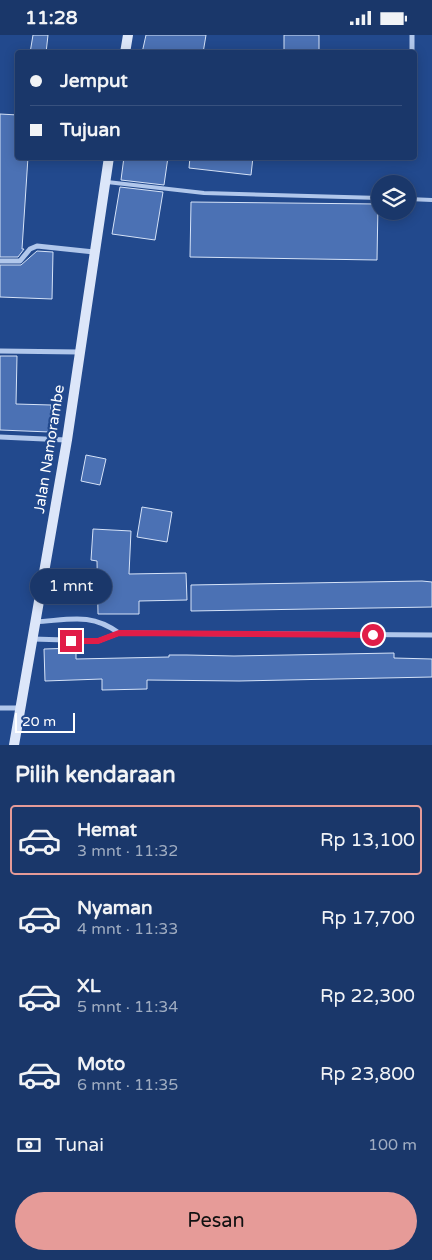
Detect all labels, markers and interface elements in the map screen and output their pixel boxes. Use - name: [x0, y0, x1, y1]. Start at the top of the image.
- text: 11:28: [25, 7, 78, 29]
- text: Jemput: [60, 70, 128, 92]
- text: Tujuan: [60, 119, 121, 141]
- map controls: [371, 175, 416, 220]
- button: layers: [371, 175, 416, 220]
- street label: Jalan Namorambe: [30, 383, 68, 515]
- callout: 1 mnt: [30, 569, 112, 603]
- text: 1 mnt: [49, 576, 93, 596]
- route start: [362, 624, 384, 646]
- route end: [60, 630, 82, 652]
- scale bar: [15, 710, 75, 733]
- text: 20 m: [22, 713, 56, 730]
- text: Pilih kendaraan: [15, 762, 176, 788]
- icon: car: [17, 818, 62, 863]
- text: Hemat: [77, 819, 137, 841]
- text: Rp 13,100: [320, 829, 415, 851]
- text: 3 mnt · 11:32: [77, 841, 178, 861]
- icon: car: [17, 896, 62, 941]
- text: Nyaman: [77, 897, 153, 919]
- text: Rp 17,700: [321, 907, 415, 929]
- text: 4 mnt · 11:33: [77, 919, 178, 939]
- icon: car: [17, 974, 62, 1019]
- text: XL: [77, 975, 101, 997]
- text: Rp 22,300: [320, 985, 415, 1007]
- text: 5 mnt · 11:34: [77, 997, 178, 1017]
- icon: car: [17, 1052, 62, 1097]
- text: Moto: [77, 1053, 125, 1075]
- text: Rp 23,800: [320, 1063, 415, 1085]
- text: 6 mnt · 11:35: [77, 1075, 178, 1095]
- icon: cash: [15, 1131, 43, 1159]
- text: Tunai: [55, 1134, 104, 1156]
- text: 100 m: [368, 1135, 417, 1155]
- button: Pesan: [15, 1192, 417, 1250]

